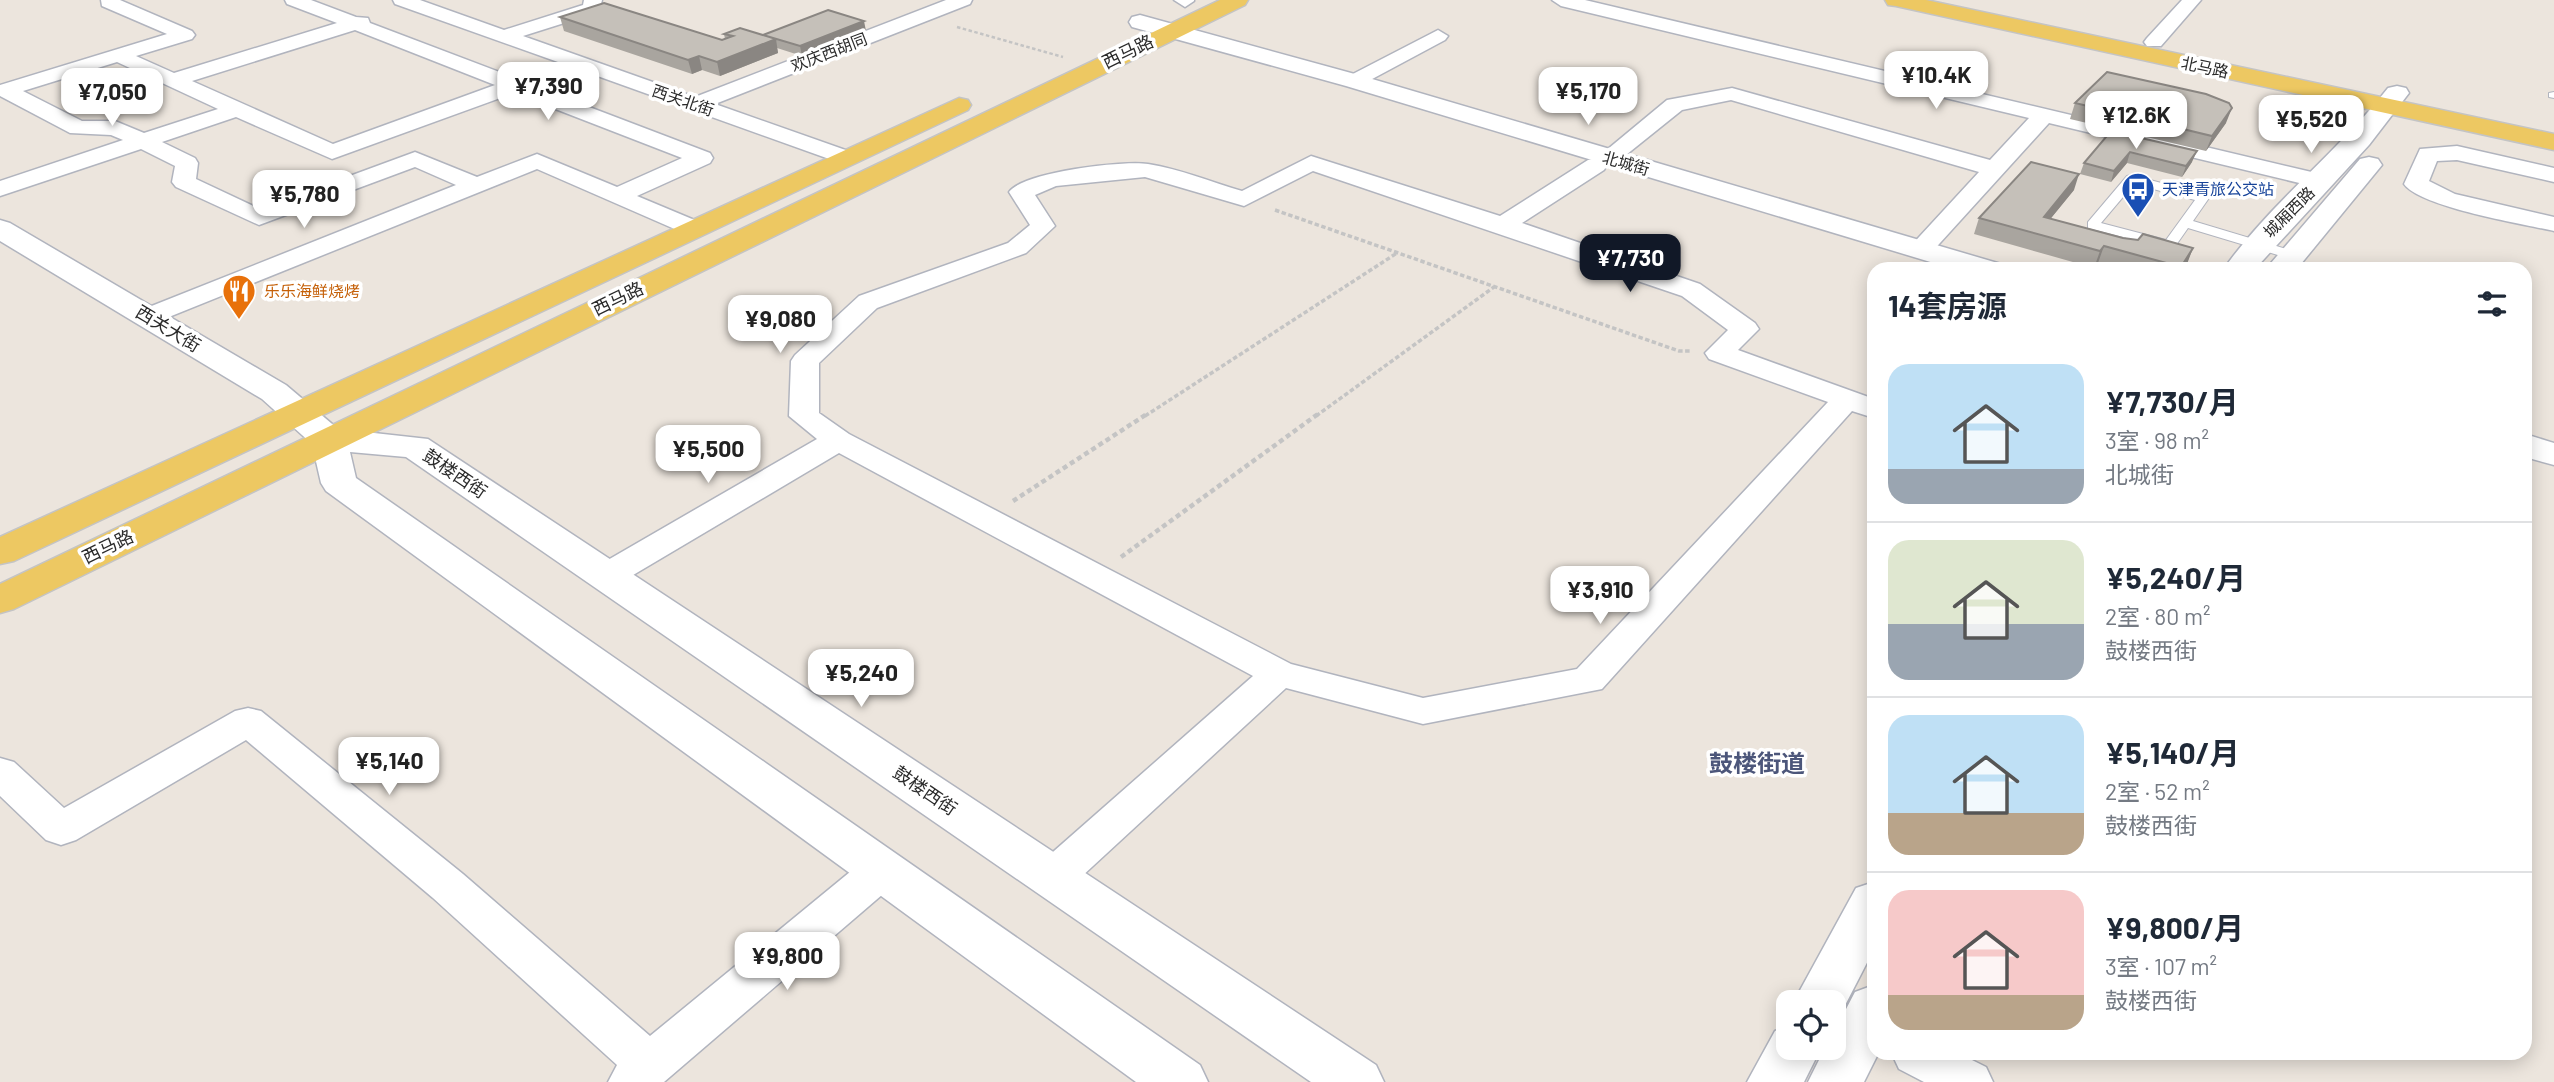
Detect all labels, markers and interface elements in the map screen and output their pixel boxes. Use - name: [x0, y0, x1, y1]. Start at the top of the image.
- street label: 欢庆西胡同: [788, 28, 870, 75]
- street label: 西马路: [1098, 29, 1157, 73]
- pin: ¥10.4K: [1879, 52, 1993, 111]
- street label: 北马路: [2180, 52, 2231, 81]
- text: ¥10.4K: [1900, 60, 1972, 88]
- pin: ¥7,390: [491, 62, 605, 122]
- pin: ¥7,050: [55, 68, 169, 128]
- pin: ¥5,170: [1531, 68, 1645, 127]
- text: ¥7,390: [513, 71, 583, 99]
- text: ¥5,170: [1555, 76, 1621, 104]
- text: ¥7,050: [77, 77, 147, 105]
- street label: 西关北街: [650, 80, 717, 119]
- pin: ¥12.6K: [2079, 92, 2193, 151]
- pin: ¥5,520: [2254, 96, 2368, 155]
- text: ¥12.6K: [2101, 100, 2171, 128]
- text: ¥5,520: [2275, 104, 2347, 132]
- street label: 北城街: [1600, 147, 1652, 178]
- pin: ¥5,780: [247, 170, 361, 230]
- bus stop icon: 天津青旅公交站: [2119, 170, 2157, 219]
- text: ¥5,780: [268, 179, 340, 207]
- place label: 天津青旅公交站: [2162, 179, 2274, 198]
- street label: 城厢西路: [2259, 182, 2318, 241]
- pin: ¥7,730: [1573, 234, 1687, 294]
- text: ¥7,730: [1596, 243, 1664, 271]
- restaurant icon: 乐乐海鲜烧烤: [220, 272, 258, 321]
- street label: 西马路: [588, 276, 647, 320]
- place label: 乐乐海鲜烧烤: [264, 281, 360, 300]
- icon: filters: [2473, 285, 2511, 323]
- text: 14套房源: [1888, 287, 2007, 323]
- pin: ¥9,080: [723, 296, 837, 355]
- street label: 西关大街: [132, 300, 205, 356]
- text: ¥9,080: [744, 304, 816, 332]
- text: ¥7,730/月: [2105, 383, 2239, 419]
- icon: home: [1944, 392, 2028, 476]
- pin: ¥5,500: [651, 426, 765, 485]
- text: 3室 · 98 m²: [2105, 426, 2209, 454]
- text: ¥5,500: [672, 434, 744, 462]
- street label: 鼓楼西街: [420, 444, 492, 502]
- text: 北城街: [2105, 460, 2174, 488]
- street label: 西马路: [78, 524, 137, 568]
- text: ¥5,240/月: [2105, 559, 2246, 595]
- pin: ¥3,910: [1543, 566, 1657, 626]
- icon: home: [1944, 568, 2028, 652]
- text: ¥3,910: [1566, 575, 1634, 603]
- text: 2室 · 80 m²: [2105, 602, 2210, 630]
- text: 鼓楼西街: [2105, 636, 2197, 664]
- pin: ¥5,240: [804, 650, 918, 709]
- text: ¥5,240: [824, 658, 898, 686]
- text: ¥5,140/月: [2105, 734, 2240, 770]
- pin: ¥5,140: [332, 738, 446, 797]
- icon: home: [1944, 743, 2028, 827]
- text: ¥5,140: [354, 746, 424, 774]
- district label: 鼓楼街道: [1709, 748, 1805, 777]
- street label: 鼓楼西街: [890, 761, 962, 819]
- text: 2室 · 52 m²: [2105, 777, 2210, 805]
- text: 鼓楼西街: [2105, 811, 2197, 839]
- text: ¥9,800/月: [2105, 909, 2244, 945]
- icon: home: [1944, 918, 2028, 1002]
- pin: ¥9,800: [730, 932, 844, 992]
- text: ¥9,800: [751, 941, 823, 969]
- text: 3室 · 107 m²: [2105, 952, 2217, 980]
- text: 鼓楼西街: [2105, 986, 2197, 1014]
- map controls: [1776, 990, 1846, 1060]
- button: locate: [1776, 990, 1846, 1060]

